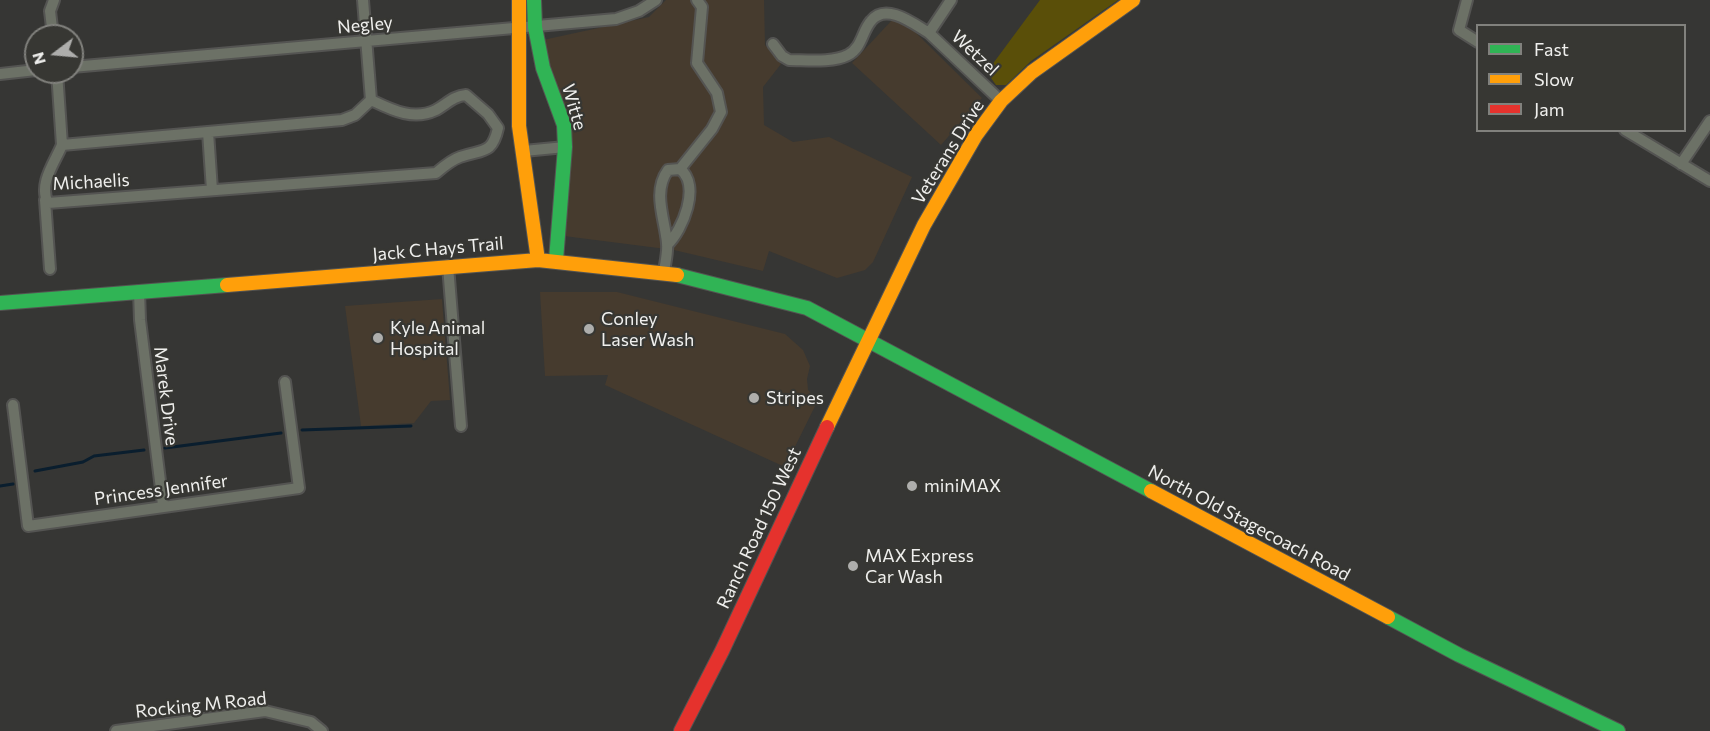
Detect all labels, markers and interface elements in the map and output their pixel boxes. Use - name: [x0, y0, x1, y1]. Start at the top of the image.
- street label: Negley: [336, 12, 394, 38]
- north arrow: [24, 24, 84, 84]
- legend: [1476, 24, 1686, 132]
- street label: Wetzel: [947, 26, 1003, 80]
- text: Fast: [1534, 38, 1569, 60]
- text: N: [27, 50, 49, 67]
- text: Slow: [1534, 68, 1574, 90]
- street label: Witte: [557, 81, 591, 133]
- street label: Veterans Drive: [907, 96, 989, 208]
- text: Jam: [1534, 98, 1564, 120]
- street label: Michaelis: [52, 169, 130, 195]
- street label: Jack C Hays Trail: [371, 233, 505, 265]
- place label: Conley Laser Wash: [601, 308, 694, 350]
- place label: Kyle Animal Hospital: [390, 317, 485, 360]
- marker: Conley Laser Wash: [582, 322, 596, 336]
- marker: Kyle Animal Hospital: [371, 331, 385, 345]
- street label: Marek Drive: [149, 345, 183, 447]
- place label: Stripes: [766, 387, 824, 409]
- marker: Stripes: [747, 391, 761, 405]
- street label: Ranch Road 150 West: [712, 444, 806, 612]
- street label: North Old Stagecoach Road: [1144, 460, 1354, 586]
- street label: Princess Jennifer: [93, 470, 229, 510]
- place label: miniMAX: [924, 475, 1001, 497]
- marker: miniMAX: [905, 479, 919, 493]
- place label: MAX Express Car Wash: [865, 545, 974, 588]
- marker: MAX Express Car Wash: [846, 559, 860, 573]
- street label: Rocking M Road: [134, 687, 268, 723]

